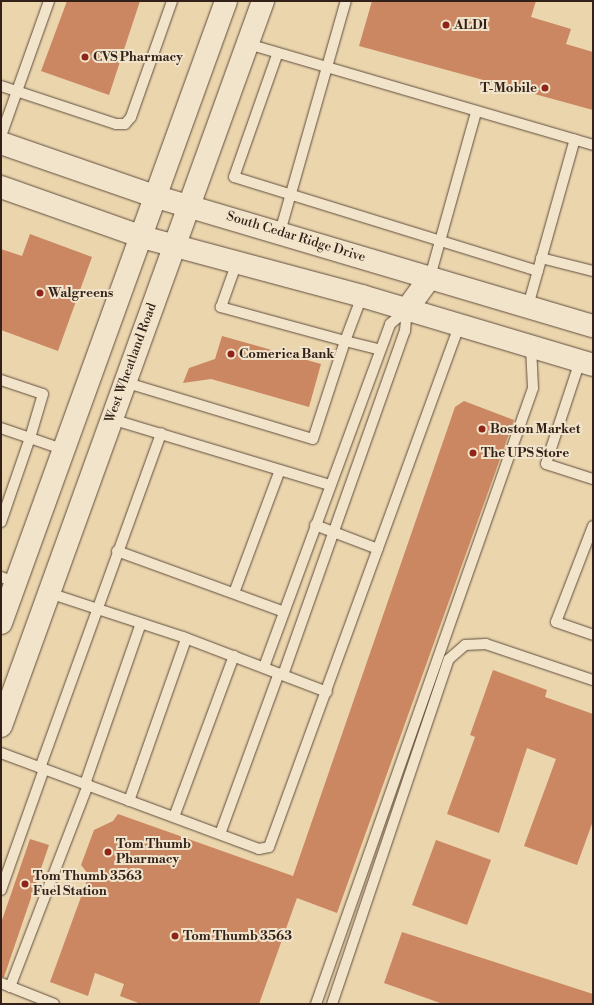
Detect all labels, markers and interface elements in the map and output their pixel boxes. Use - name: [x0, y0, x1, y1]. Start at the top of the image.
- place label: ALDI: [454, 17, 488, 33]
- marker: ALDI: [441, 20, 451, 30]
- place label: CVS Pharmacy: [93, 49, 183, 65]
- marker: CVS Pharmacy: [80, 52, 90, 62]
- place label: T-Mobile: [480, 80, 537, 96]
- marker: T-Mobile: [540, 83, 550, 93]
- street label: South Cedar Ridge Drive: [225, 208, 367, 266]
- place label: Walgreens: [48, 285, 113, 301]
- marker: Walgreens: [35, 288, 45, 298]
- street label: West Wheatland Road: [102, 301, 160, 425]
- place label: Comerica Bank: [239, 346, 334, 362]
- marker: Comerica Bank: [226, 349, 236, 359]
- place label: Boston Market: [490, 421, 580, 437]
- marker: Boston Market: [477, 424, 487, 434]
- place label: The UPS Store: [481, 445, 569, 461]
- marker: The UPS Store: [468, 448, 478, 458]
- place label: Tom Thumb Pharmacy: [116, 837, 191, 868]
- marker: Tom Thumb Pharmacy: [103, 847, 113, 857]
- place label: Tom Thumb 3563 Fuel Station: [33, 869, 142, 900]
- marker: Tom Thumb 3563 Fuel Station: [20, 879, 30, 889]
- place label: Tom Thumb 3563: [183, 928, 292, 944]
- marker: Tom Thumb 3563: [170, 931, 180, 941]

